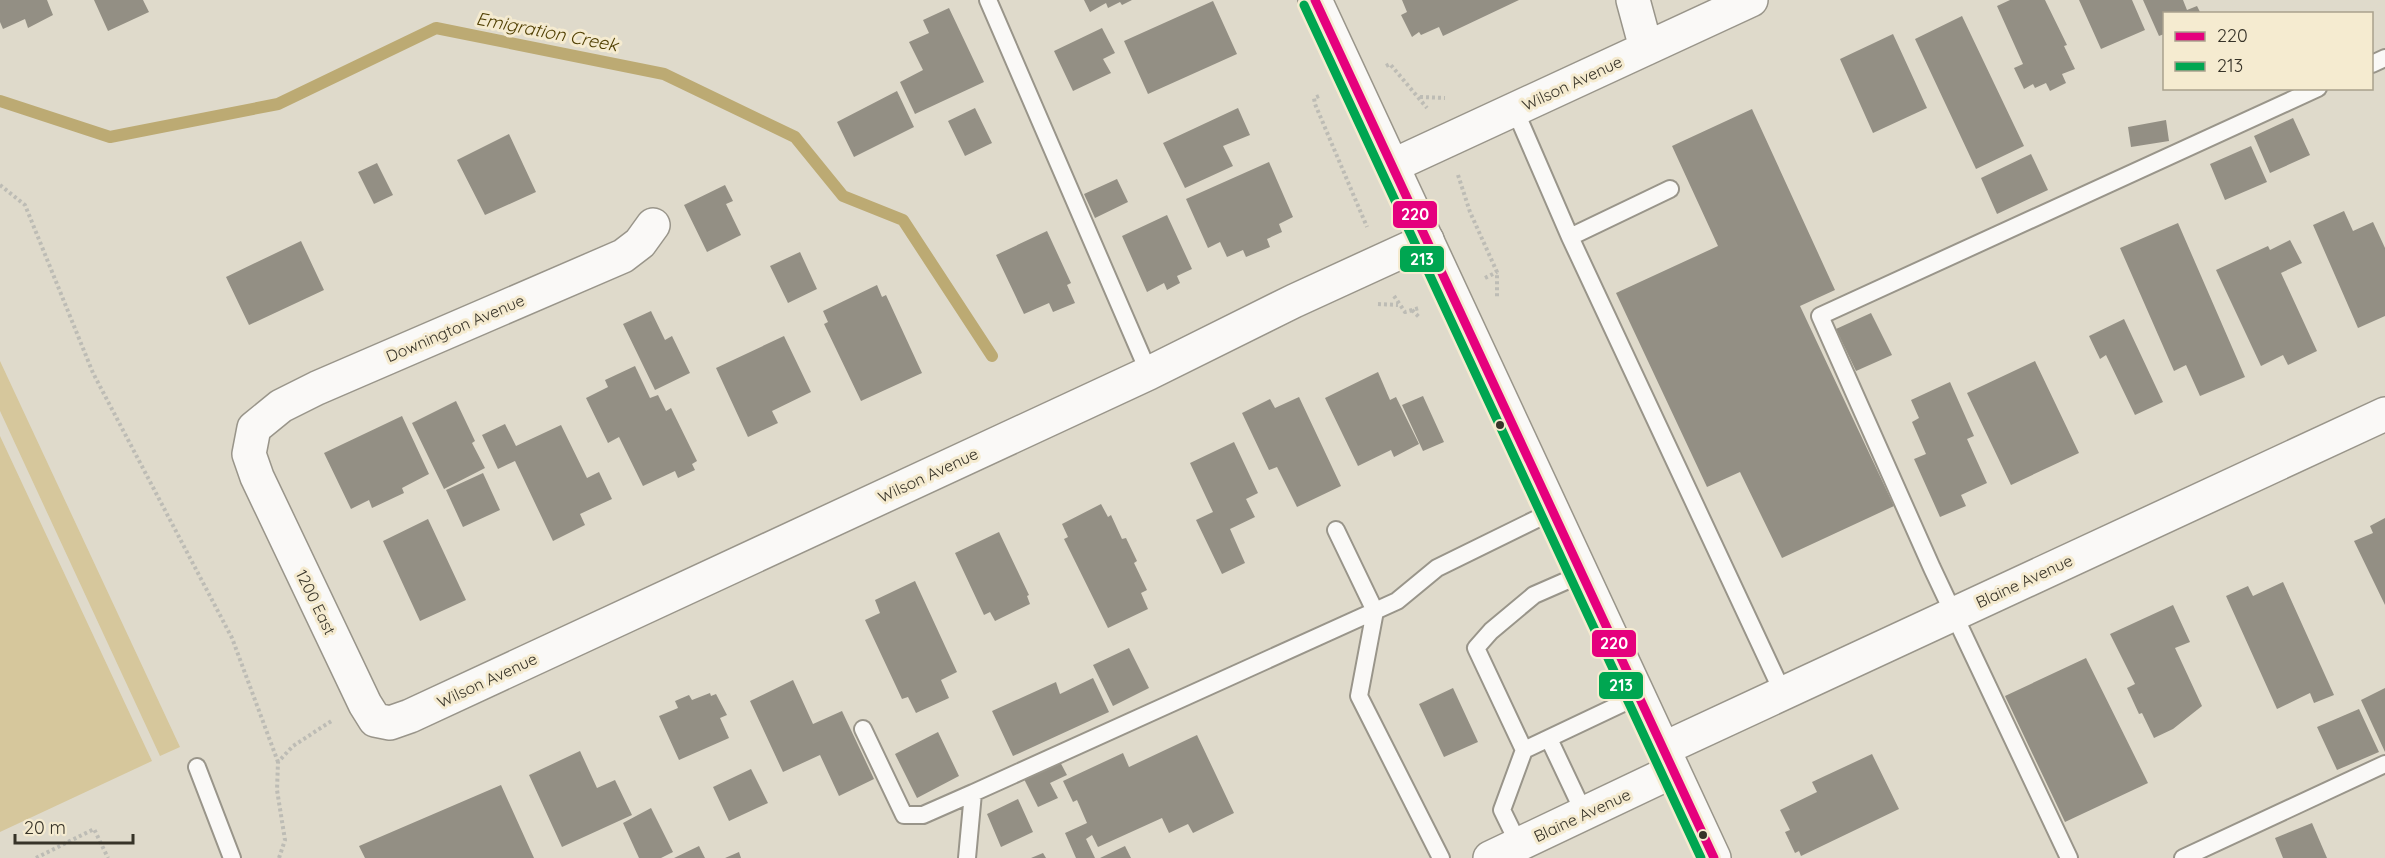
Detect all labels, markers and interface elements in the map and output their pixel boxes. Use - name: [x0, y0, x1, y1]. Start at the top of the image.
- water label: Emigration Creek: [474, 7, 621, 57]
- legend: [2163, 12, 2373, 90]
- text: 220: [2217, 24, 2248, 47]
- street label: Wilson Avenue: [1519, 51, 1625, 115]
- text: 213: [2217, 54, 2243, 77]
- line badge: 220: [1392, 200, 1438, 229]
- text: 220: [1401, 204, 1429, 224]
- line badge: 213: [1399, 245, 1445, 273]
- text: 213: [1410, 249, 1434, 269]
- street label: Downington Avenue: [383, 290, 527, 366]
- unlabelled marker: [1494, 419, 1506, 431]
- street label: Wilson Avenue: [875, 443, 981, 507]
- street label: Blaine Avenue: [1972, 550, 2076, 612]
- street label: 1200 East: [292, 566, 340, 638]
- line badge: 220: [1591, 629, 1637, 658]
- text: 220: [1600, 633, 1628, 653]
- street label: Wilson Avenue: [434, 648, 540, 712]
- line badge: 213: [1598, 671, 1644, 700]
- text: 213: [1609, 675, 1633, 695]
- street label: Blaine Avenue: [1530, 784, 1634, 846]
- scale bar: [15, 807, 134, 845]
- text: 20 m: [24, 816, 66, 839]
- unlabelled marker: [1697, 829, 1709, 841]

